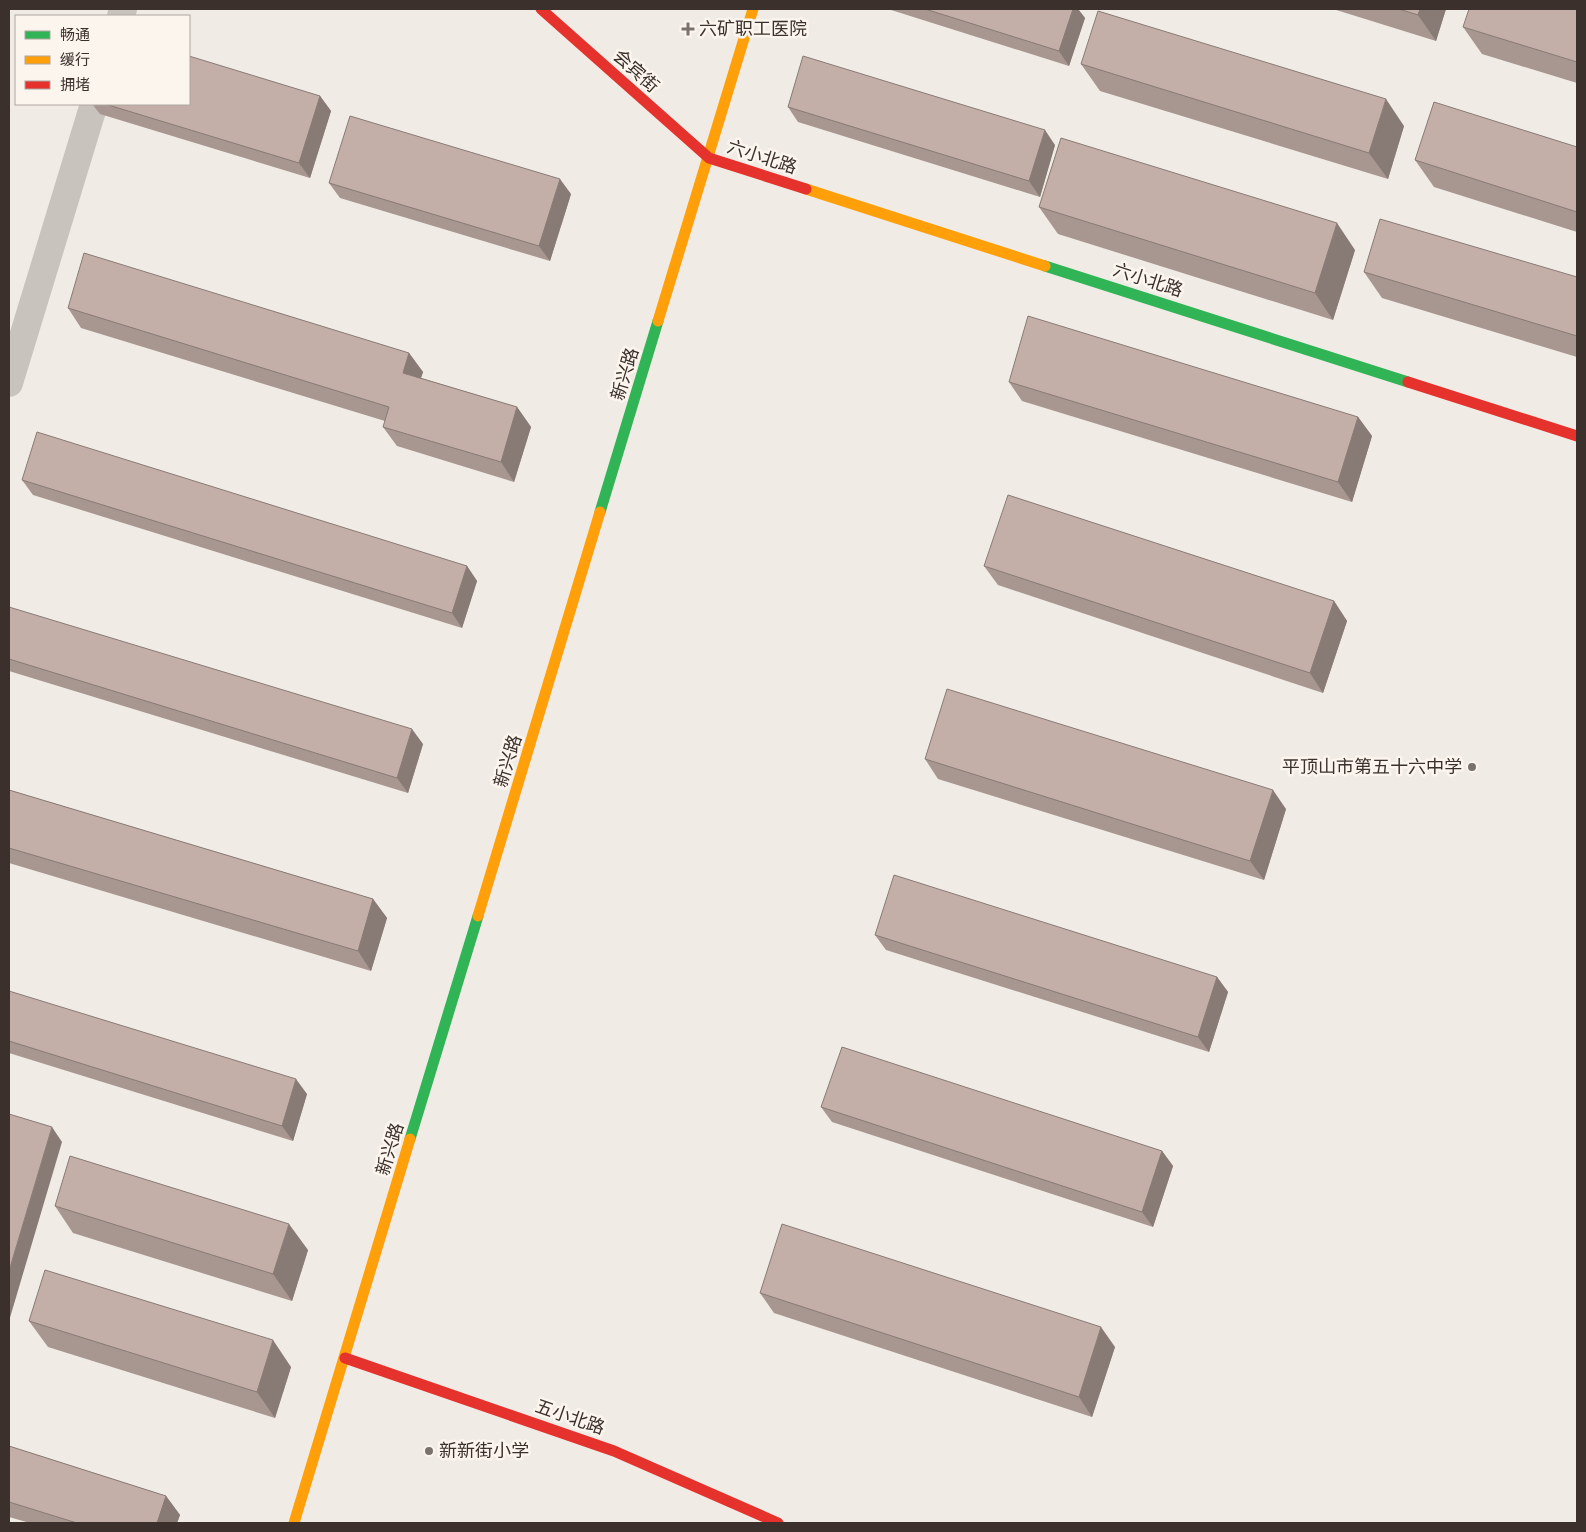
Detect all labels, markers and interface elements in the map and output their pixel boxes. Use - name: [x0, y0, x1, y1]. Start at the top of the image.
- legend: [15, 15, 190, 105]
- place label: 六矿职工医院: [699, 17, 807, 39]
- marker: 六矿职工医院: [681, 22, 695, 36]
- text: 畅通: [60, 25, 90, 43]
- street label: 会宾街: [609, 44, 664, 96]
- text: 缓行: [60, 50, 90, 68]
- text: 拥堵: [60, 75, 90, 93]
- street label: 六小北路: [725, 134, 800, 178]
- street label: 六小北路: [1111, 257, 1186, 301]
- street label: 新兴路: [606, 345, 642, 403]
- street label: 新兴路: [489, 732, 525, 790]
- place label: 平顶山市第五十六中学: [1282, 755, 1462, 777]
- marker: 平顶山市第五十六中学: [1466, 761, 1478, 773]
- street label: 新兴路: [371, 1120, 407, 1178]
- street label: 五小北路: [533, 1394, 608, 1438]
- place label: 新新街小学: [439, 1439, 529, 1461]
- marker: 新新街小学: [423, 1445, 435, 1457]

